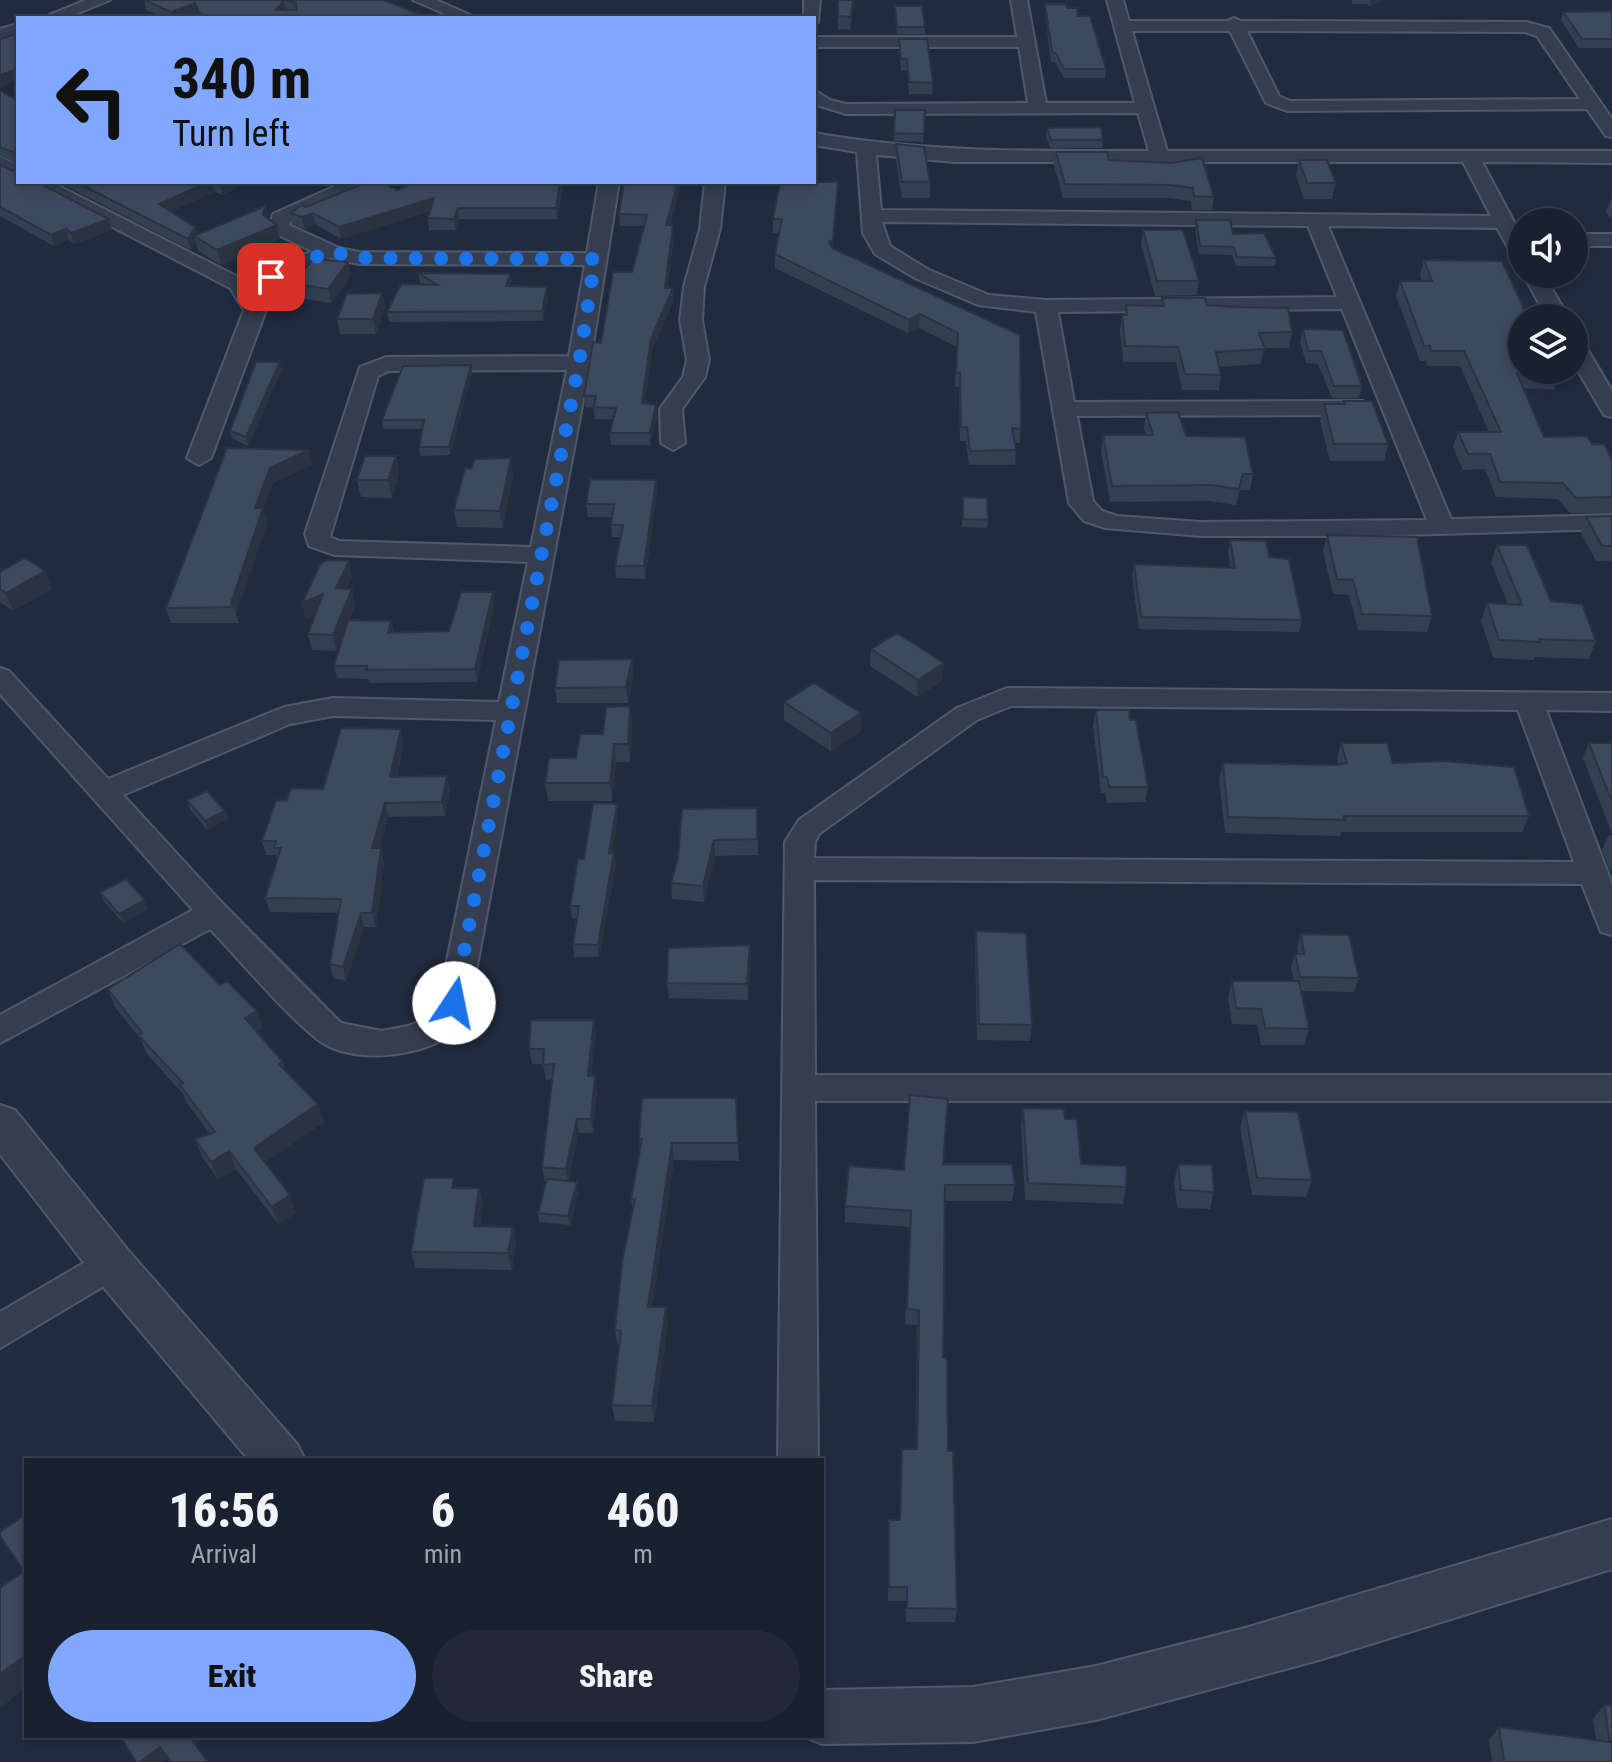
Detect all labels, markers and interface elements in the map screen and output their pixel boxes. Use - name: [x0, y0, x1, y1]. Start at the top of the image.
- text: 340 m: [172, 46, 311, 112]
- icon: left: [40, 48, 144, 152]
- text: Turn left: [172, 113, 290, 155]
- map controls: [1508, 208, 1588, 384]
- button: sound: [1508, 208, 1588, 288]
- pin: [237, 243, 305, 311]
- icon: arrive: [249, 255, 293, 299]
- button: layers: [1508, 304, 1588, 384]
- position arrow: [412, 961, 496, 1045]
- text: 16:56: [168, 1482, 280, 1539]
- text: 6: [431, 1482, 455, 1539]
- text: 460: [606, 1482, 680, 1539]
- text: Arrival: [191, 1539, 257, 1569]
- text: min: [424, 1539, 462, 1569]
- text: m: [633, 1539, 653, 1569]
- button: Exit: [48, 1630, 416, 1722]
- button: Share: [432, 1630, 800, 1722]

